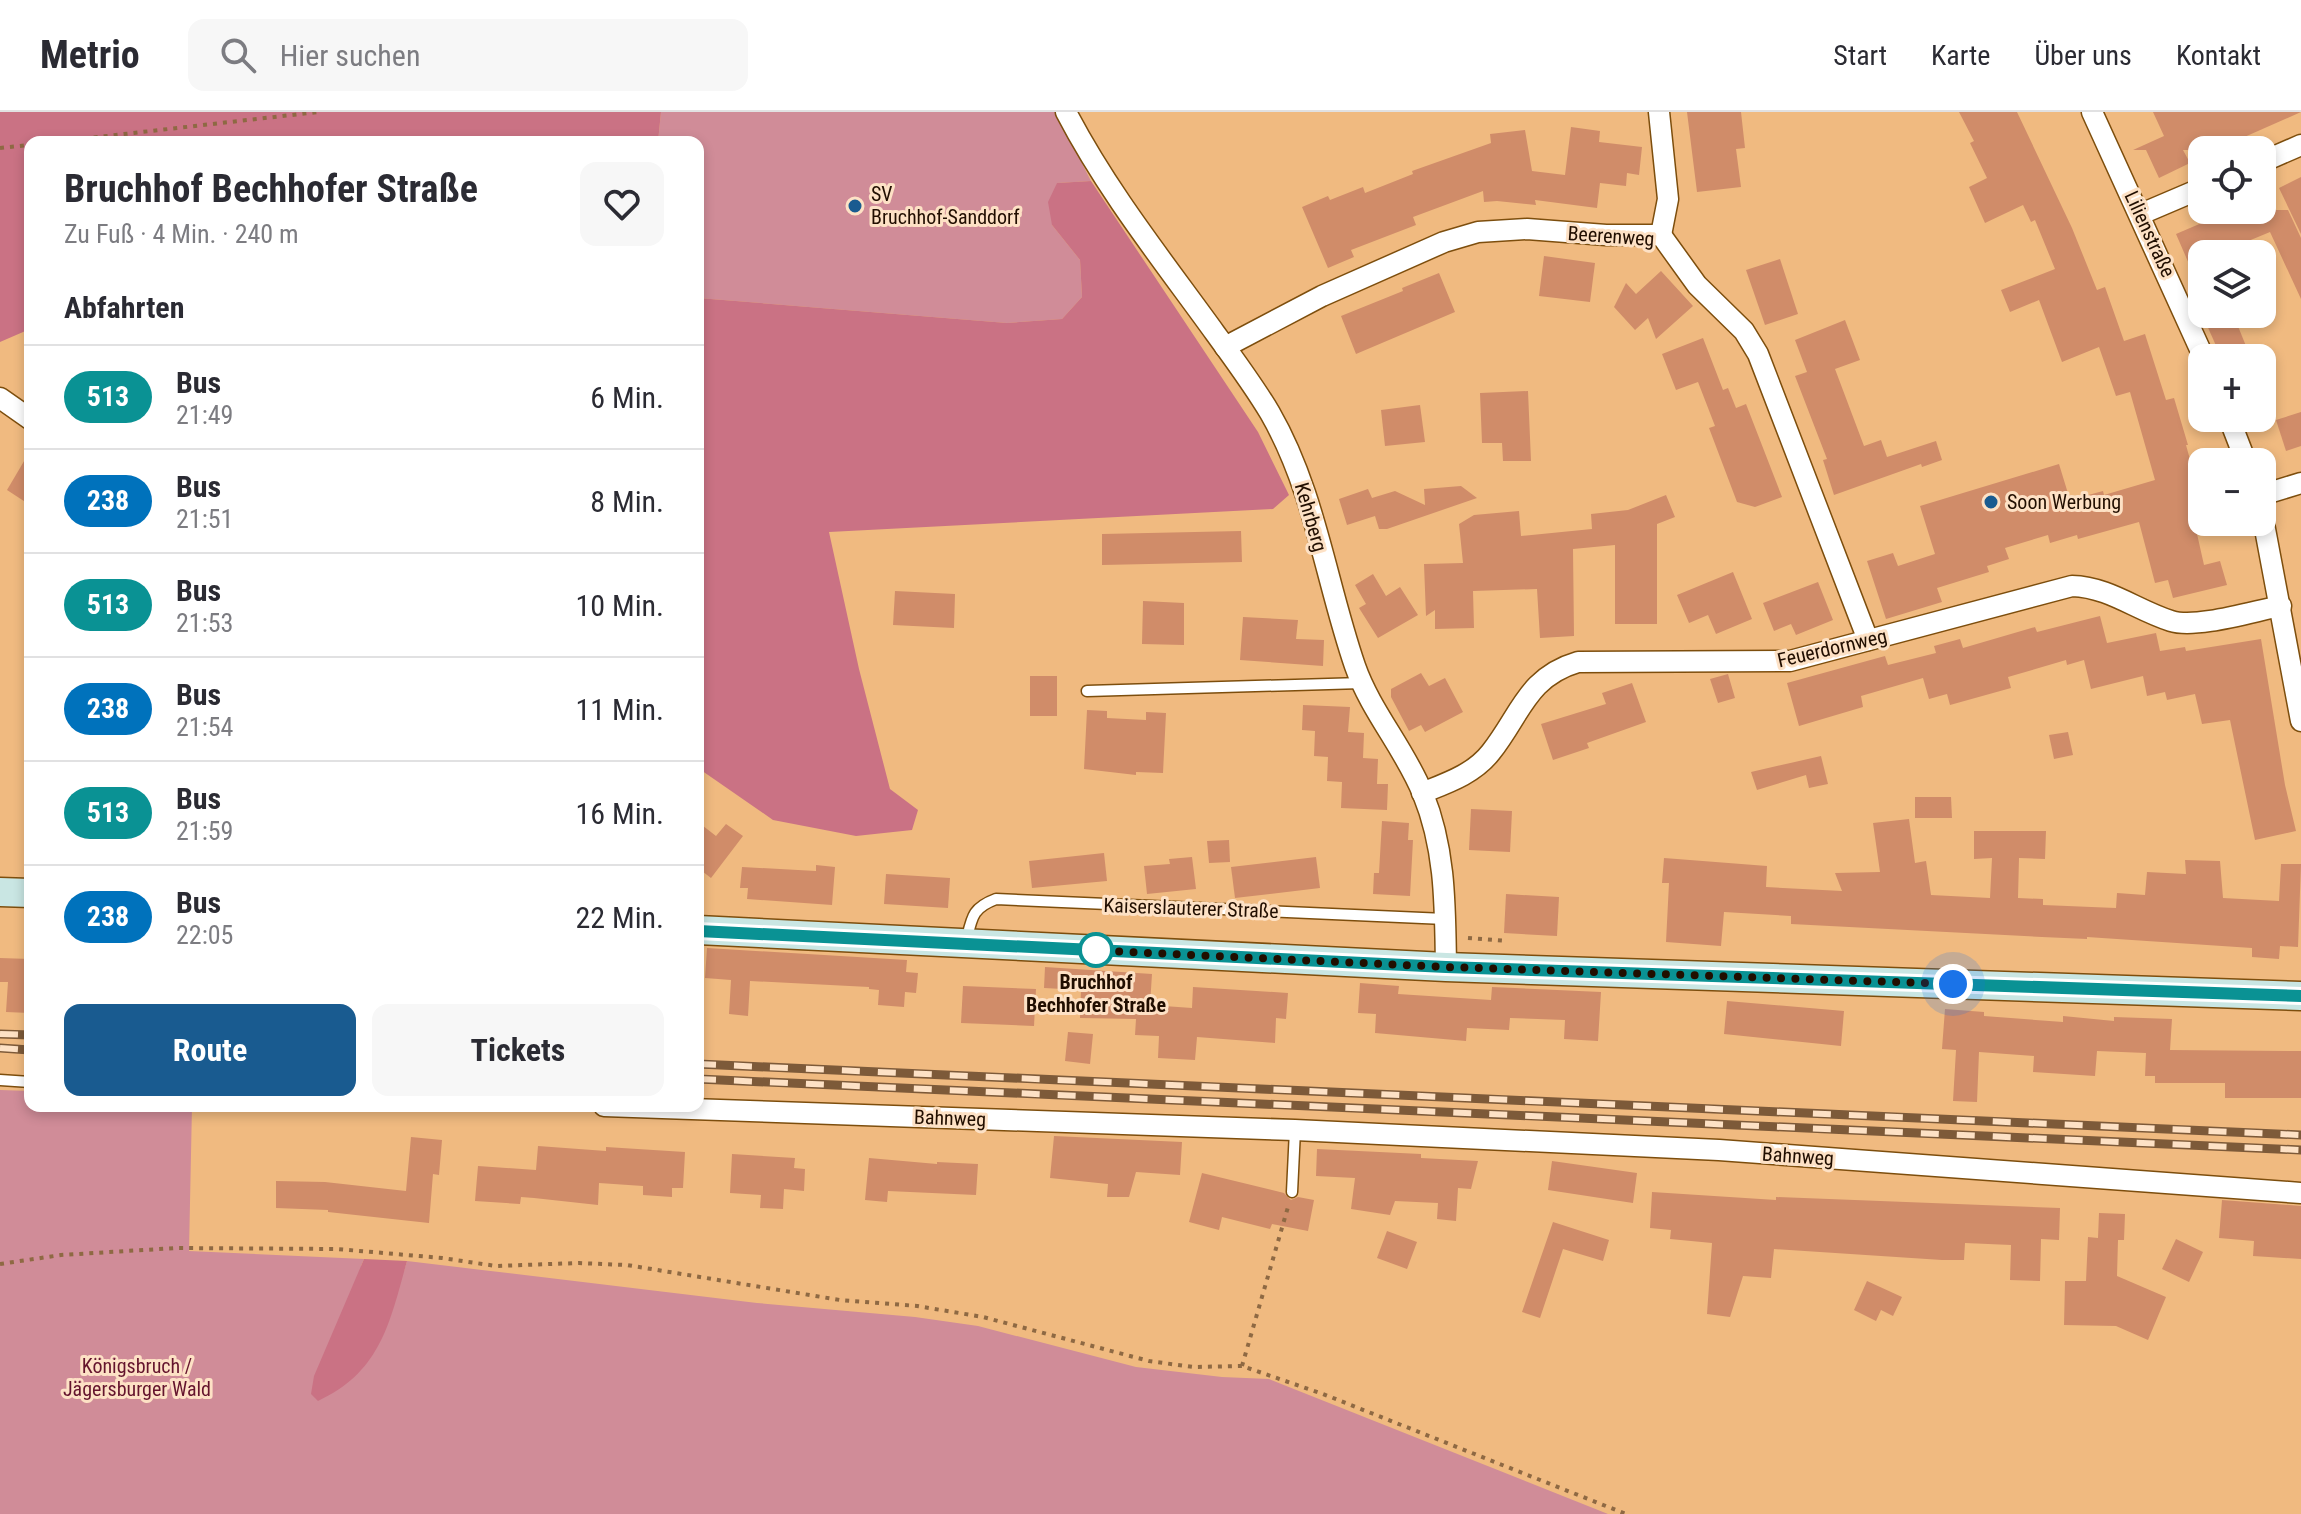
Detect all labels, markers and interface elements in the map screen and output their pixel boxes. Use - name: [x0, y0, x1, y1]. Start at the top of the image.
- search box: [188, 19, 748, 91]
- text: Metrio: [40, 33, 140, 77]
- icon: search: [216, 33, 260, 77]
- text: Hier suchen: [280, 38, 420, 73]
- text: Start: [1833, 39, 1887, 72]
- text: Karte: [1931, 39, 1990, 72]
- text: Über uns: [2034, 39, 2132, 72]
- text: Kontakt: [2176, 39, 2261, 72]
- map controls: [2188, 136, 2276, 536]
- button: locate: [2188, 136, 2276, 224]
- button: heart: [580, 162, 664, 246]
- text: Bruchhof Bechhofer Straße: [64, 167, 478, 211]
- place label: SV Bruchhof-Sanddorf: [871, 182, 1020, 229]
- street label: Lilienstraße: [2120, 187, 2180, 281]
- marker: SV Bruchhof-Sanddorf: [846, 197, 864, 215]
- text: Zu Fuß · 4 Min. · 240 m: [64, 219, 299, 249]
- street label: Beerenweg: [1567, 221, 1655, 251]
- button: layers: [2188, 240, 2276, 328]
- text: Abfahrten: [64, 290, 184, 325]
- button: +: [2188, 344, 2276, 432]
- text: Bus: [176, 365, 221, 400]
- text: 513: [87, 380, 129, 413]
- text: 6 Min.: [590, 380, 664, 415]
- text: 21:49: [176, 400, 233, 430]
- button: −: [2188, 448, 2276, 536]
- text: Bus: [176, 469, 221, 504]
- street label: Kehrberg: [1290, 480, 1332, 554]
- text: 238: [87, 484, 129, 517]
- text: 8 Min.: [590, 484, 664, 519]
- place label: Soon Werbung: [2007, 490, 2121, 514]
- marker: Soon Werbung: [1982, 493, 2000, 511]
- text: 21:51: [176, 504, 233, 534]
- text: Bus: [176, 573, 221, 608]
- text: 513: [87, 588, 129, 621]
- text: 10 Min.: [576, 588, 664, 623]
- text: 21:53: [176, 608, 233, 638]
- street label: Feuerdornweg: [1775, 624, 1889, 672]
- text: Bus: [176, 677, 221, 712]
- text: 238: [87, 692, 129, 725]
- text: 11 Min.: [576, 692, 664, 727]
- text: 21:54: [176, 712, 233, 742]
- text: Bus: [176, 781, 221, 816]
- text: 513: [87, 796, 129, 829]
- text: 16 Min.: [576, 796, 664, 831]
- text: 21:59: [176, 816, 233, 846]
- text: Bus: [176, 885, 221, 920]
- street label: Kaiserslauterer Straße: [1103, 893, 1279, 923]
- text: 238: [87, 900, 129, 933]
- text: 22 Min.: [576, 900, 664, 935]
- text: 22:05: [176, 920, 233, 950]
- marker: Bruchhof Bechhofer Straße: [1079, 933, 1113, 967]
- your location: [1933, 964, 1973, 1004]
- place label: Bruchhof Bechhofer Straße: [1026, 970, 1166, 1017]
- button: Route: [64, 1004, 356, 1096]
- button: Tickets: [372, 1004, 664, 1096]
- street label: Bahnweg: [914, 1105, 986, 1131]
- street label: Bahnweg: [1761, 1142, 1835, 1170]
- park label: Königsbruch / Jägersburger Wald: [63, 1354, 211, 1401]

